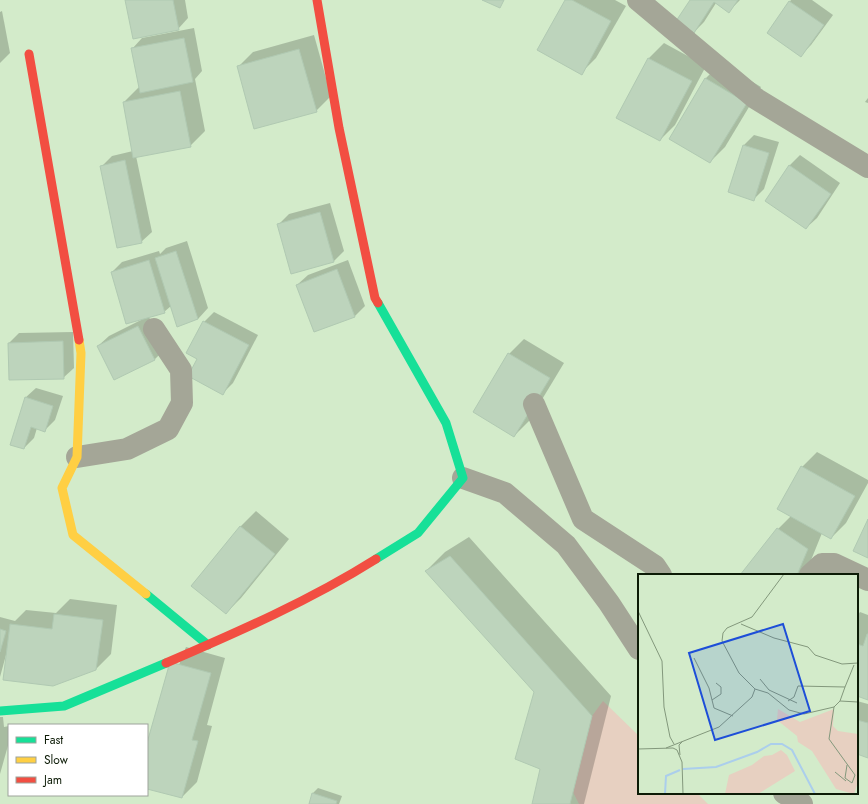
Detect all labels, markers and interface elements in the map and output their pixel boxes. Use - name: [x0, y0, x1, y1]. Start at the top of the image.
- inset map: [638, 574, 858, 794]
- legend: [8, 724, 148, 796]
- text: Fast: [44, 731, 63, 749]
- text: Slow: [44, 751, 69, 769]
- text: Jam: [42, 771, 62, 789]

